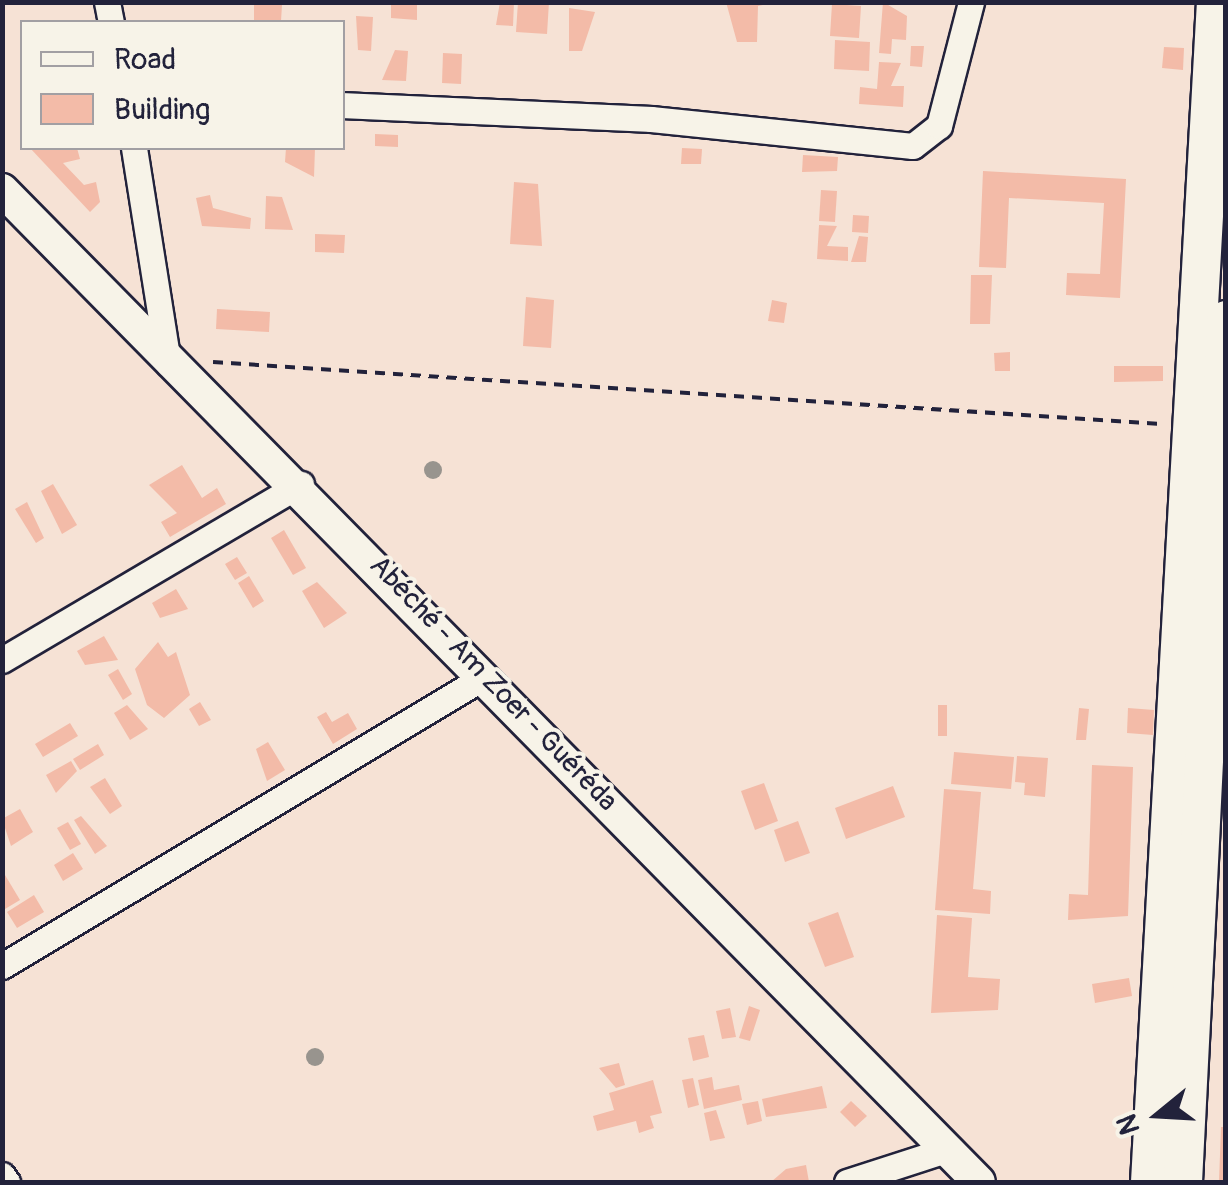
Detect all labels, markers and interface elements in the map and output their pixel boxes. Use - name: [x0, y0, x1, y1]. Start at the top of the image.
- legend: [20, 20, 345, 150]
- text: Road: [114, 41, 176, 78]
- text: Building: [114, 91, 210, 128]
- street label: Abéché - Am Zoer - Guéréda: [362, 549, 624, 819]
- north arrow: [1108, 1065, 1208, 1165]
- text: N: [1109, 1110, 1149, 1139]

